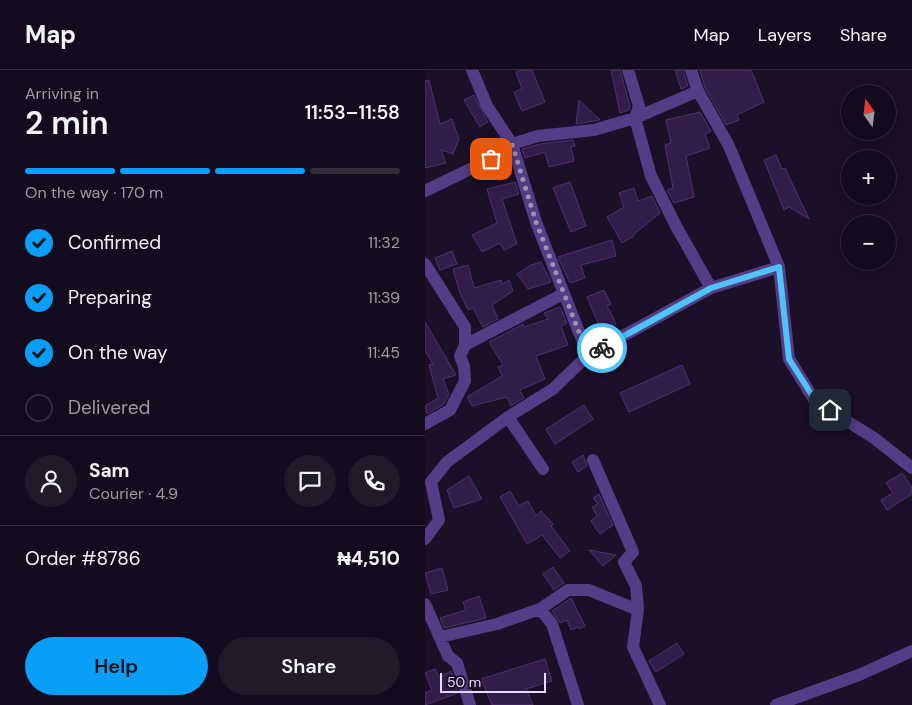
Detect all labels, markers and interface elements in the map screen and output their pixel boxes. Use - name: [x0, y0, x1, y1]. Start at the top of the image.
- text: Map: [25, 19, 76, 50]
- text: Map: [694, 23, 730, 47]
- text: Layers: [758, 23, 812, 47]
- text: Share: [840, 23, 887, 47]
- text: Arriving in: [25, 83, 99, 104]
- north arrow: [841, 85, 896, 140]
- map controls: [841, 85, 896, 270]
- text: 11:53–11:58: [305, 100, 400, 125]
- text: 2 min: [25, 102, 109, 144]
- pin: [470, 138, 512, 180]
- icon: bag: [477, 145, 505, 173]
- button: +: [841, 150, 896, 205]
- text: On the way · 170 m: [25, 182, 163, 203]
- button: −: [841, 215, 896, 270]
- icon: check: [25, 229, 53, 257]
- text: Confirmed: [68, 230, 161, 255]
- text: 11:32: [368, 232, 400, 253]
- icon: check: [25, 284, 53, 312]
- text: Preparing: [68, 285, 152, 310]
- text: 11:39: [368, 287, 400, 308]
- courier: [577, 323, 627, 373]
- icon: bike: [588, 334, 616, 362]
- icon: check: [25, 339, 53, 367]
- text: On the way: [68, 340, 168, 365]
- text: 11:45: [367, 342, 400, 363]
- pin: [809, 389, 851, 431]
- text: Delivered: [68, 395, 150, 420]
- icon: home: [816, 396, 844, 424]
- button: person: [25, 455, 77, 507]
- button: chat: [284, 455, 336, 507]
- button: phone: [348, 455, 400, 507]
- text: Sam: [89, 458, 130, 483]
- text: Courier · 4.9: [89, 483, 178, 504]
- text: Order #8786: [25, 546, 141, 571]
- text: ₦4,510: [337, 546, 400, 571]
- button: Help: [25, 637, 208, 695]
- button: Share: [218, 637, 400, 695]
- scale bar: [440, 670, 546, 693]
- text: 50 m: [447, 673, 481, 691]

